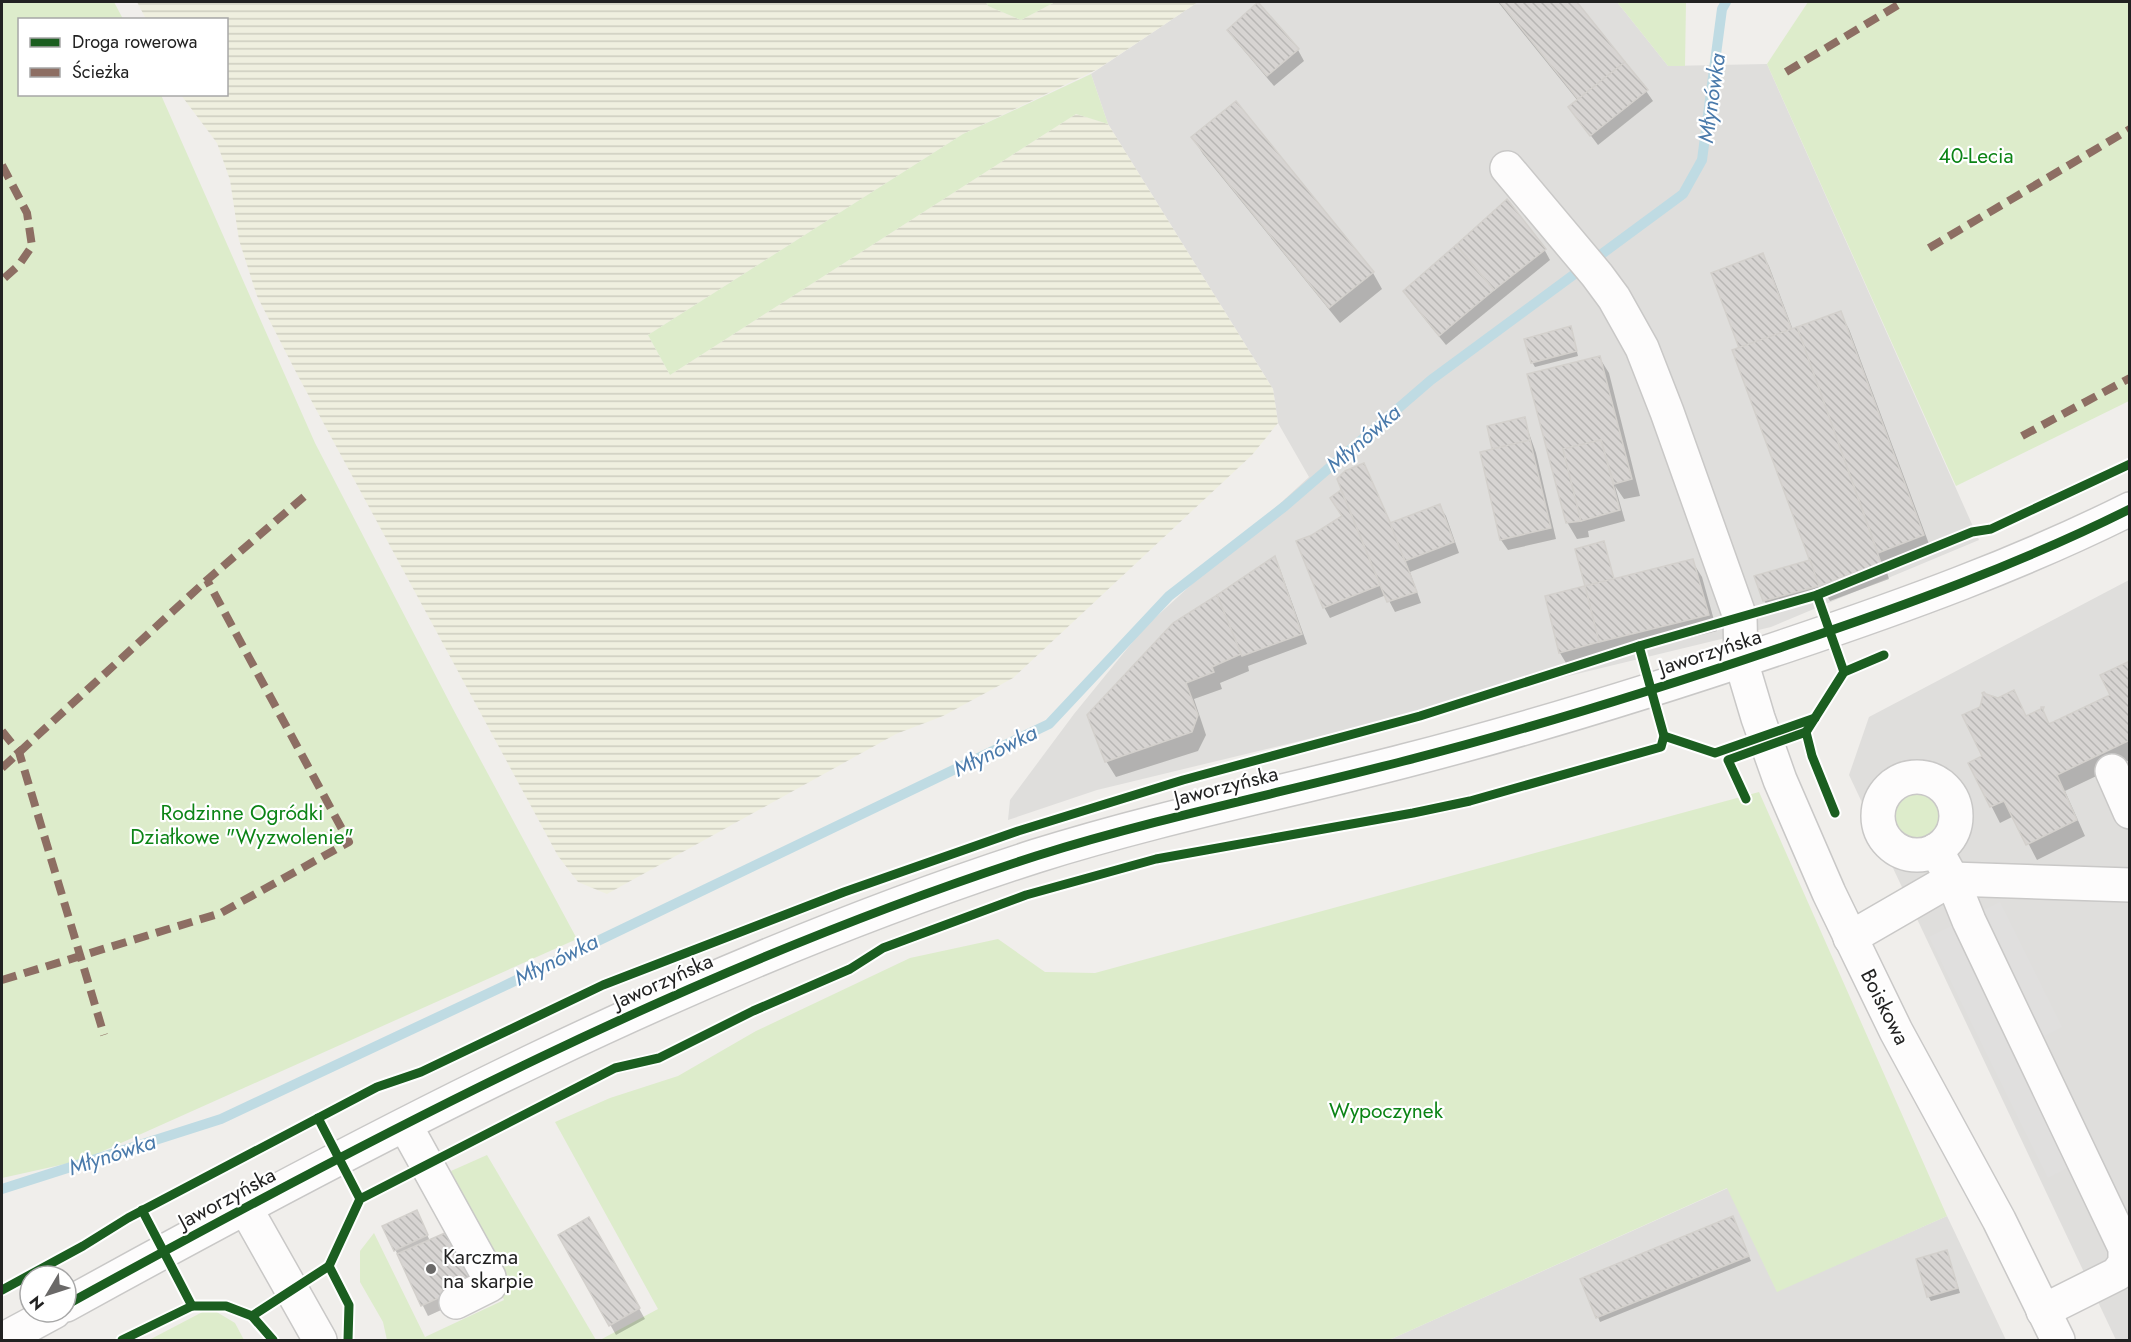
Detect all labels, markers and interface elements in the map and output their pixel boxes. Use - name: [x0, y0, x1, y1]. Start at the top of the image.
- legend: [18, 18, 228, 96]
- text: Droga rowerowa: [72, 29, 197, 55]
- water label: Młynówka: [1689, 51, 1733, 145]
- text: Ścieżka: [72, 59, 129, 85]
- park label: 40-Lecia: [1938, 141, 2014, 171]
- water label: Młynówka: [1318, 396, 1408, 480]
- street label: Jaworzyńska: [1652, 621, 1765, 684]
- water label: Młynówka: [947, 716, 1043, 784]
- street label: Jaworzyńska: [1168, 759, 1281, 814]
- park label: Rodzinne Ogródki Działkowe "Wyzwolenie": [130, 798, 354, 852]
- water label: Młynówka: [508, 925, 604, 993]
- street label: Jaworzyńska: [606, 946, 718, 1018]
- street label: Boiskowa: [1853, 964, 1917, 1050]
- park label: Wypoczynek: [1329, 1096, 1444, 1126]
- water label: Młynówka: [64, 1125, 160, 1183]
- street label: Jaworzyńska: [170, 1160, 281, 1238]
- place label: Karczma na skarpie: [443, 1242, 534, 1296]
- marker: Karczma na skarpie: [424, 1262, 438, 1276]
- north arrow: [18, 1264, 78, 1324]
- text: N: [24, 1291, 50, 1315]

